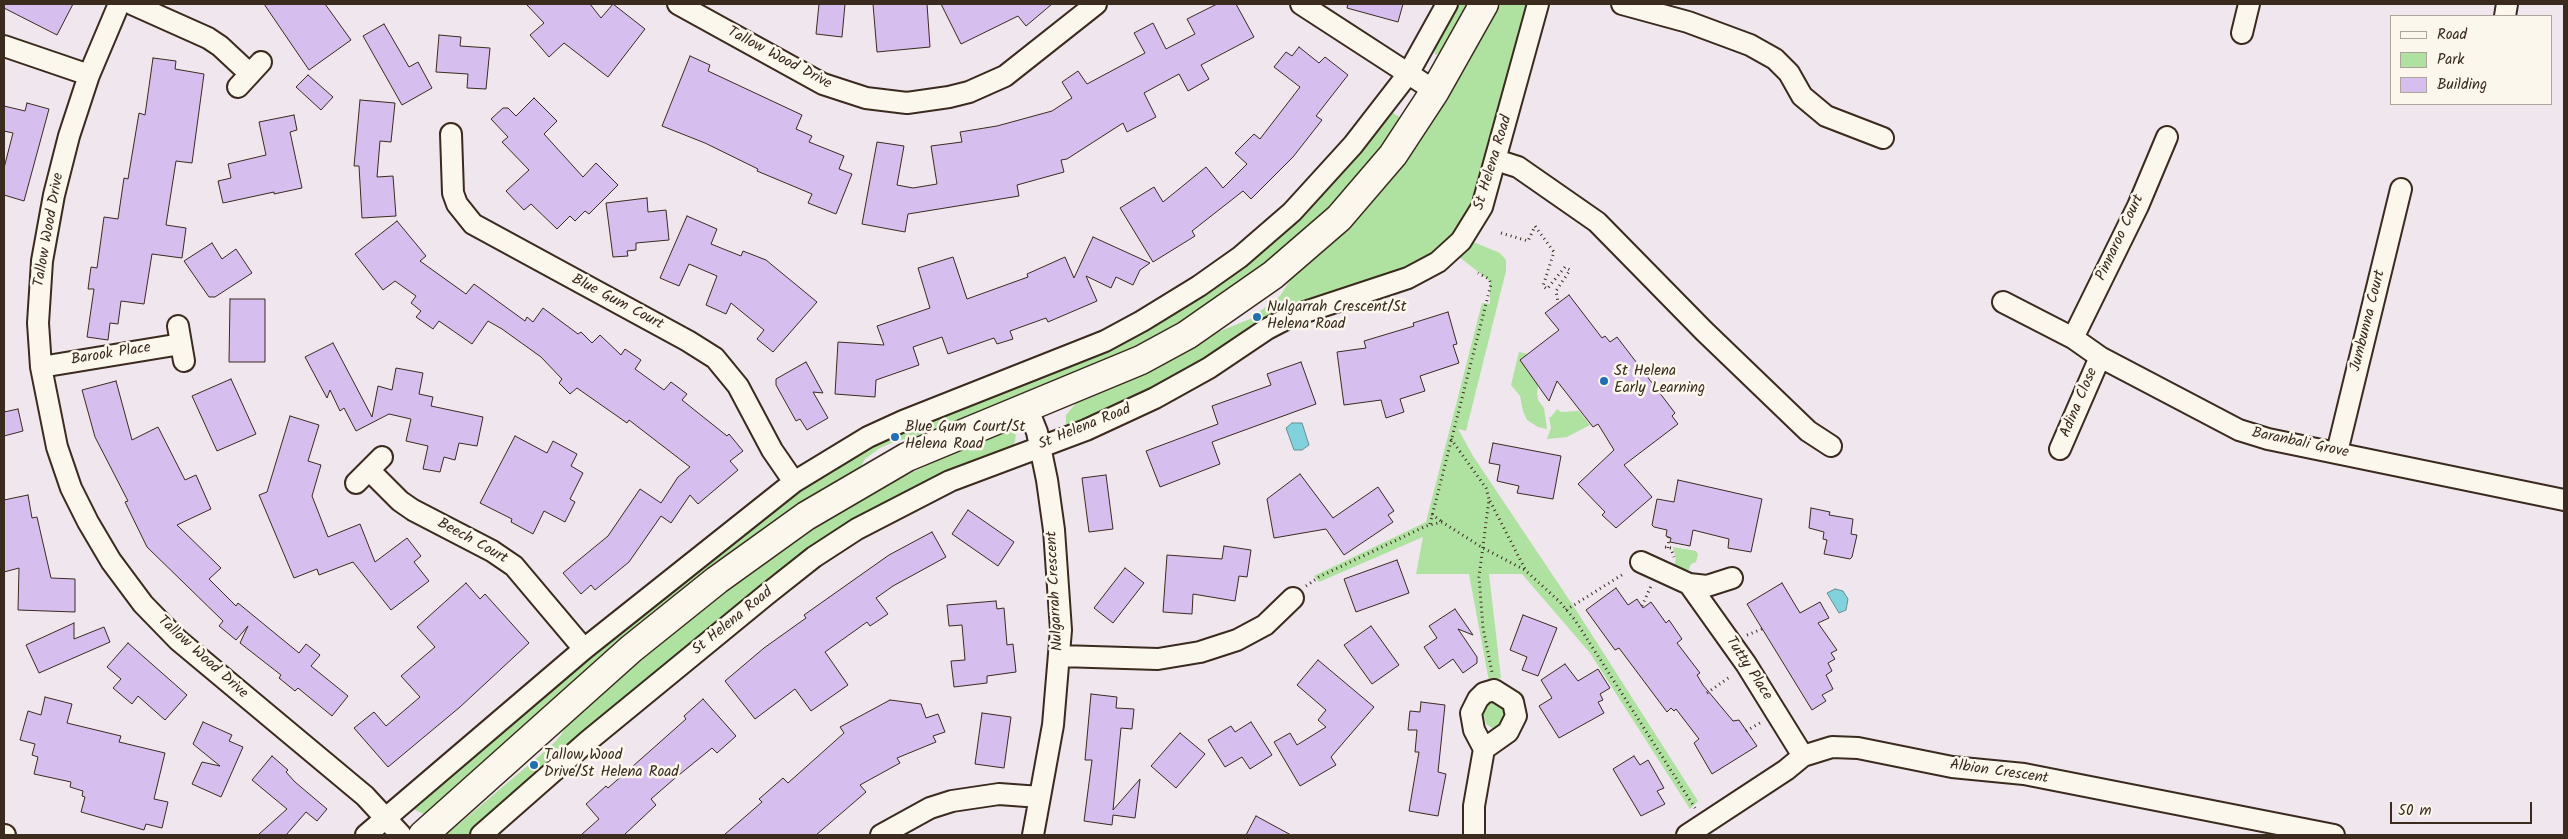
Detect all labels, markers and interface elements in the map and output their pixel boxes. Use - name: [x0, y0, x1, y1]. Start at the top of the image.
- legend: [2390, 15, 2553, 105]
- text: Road: [2437, 23, 2467, 47]
- street label: Tallow Wood Drive: [724, 24, 834, 94]
- text: Park: [2437, 48, 2464, 72]
- text: Building: [2437, 73, 2487, 97]
- street label: St Helena Road: [1471, 113, 1517, 213]
- street label: Tallow Wood Drive: [31, 172, 69, 288]
- street label: Pinnaroo Court: [2093, 192, 2149, 284]
- street label: Jumbunna Court: [2348, 268, 2390, 374]
- street label: Blue Gum Court: [568, 271, 666, 335]
- place label: Nulgarrah Crescent/St Helena Road: [1267, 299, 1407, 334]
- marker: Nulgarrah Crescent/St Helena Road: [1251, 311, 1263, 323]
- street label: Barook Place: [70, 340, 152, 370]
- place label: St Helena Early Learning: [1614, 363, 1705, 398]
- street label: Adina Close: [2057, 366, 2103, 440]
- marker: St Helena Early Learning: [1598, 375, 1610, 387]
- street label: St Helena Road: [1036, 401, 1134, 455]
- place label: Blue Gum Court/St Helena Road: [905, 419, 1025, 454]
- street label: Baranbali Grove: [2250, 425, 2350, 463]
- marker: Blue Gum Court/St Helena Road: [889, 431, 901, 443]
- street label: Beech Court: [434, 515, 510, 569]
- street label: Nulgarrah Crescent: [1044, 530, 1068, 652]
- street label: St Helena Road: [689, 584, 777, 660]
- street label: Tallow Wood Drive: [153, 613, 251, 703]
- street label: Tutty Place: [1721, 634, 1775, 704]
- place label: Tallow Wood Drive/St Helena Road: [544, 747, 679, 782]
- street label: Albion Crescent: [1949, 757, 2049, 789]
- marker: Tallow Wood Drive/St Helena Road: [528, 759, 540, 771]
- scale bar: [2393, 792, 2536, 824]
- text: 50 m: [2398, 799, 2432, 823]

